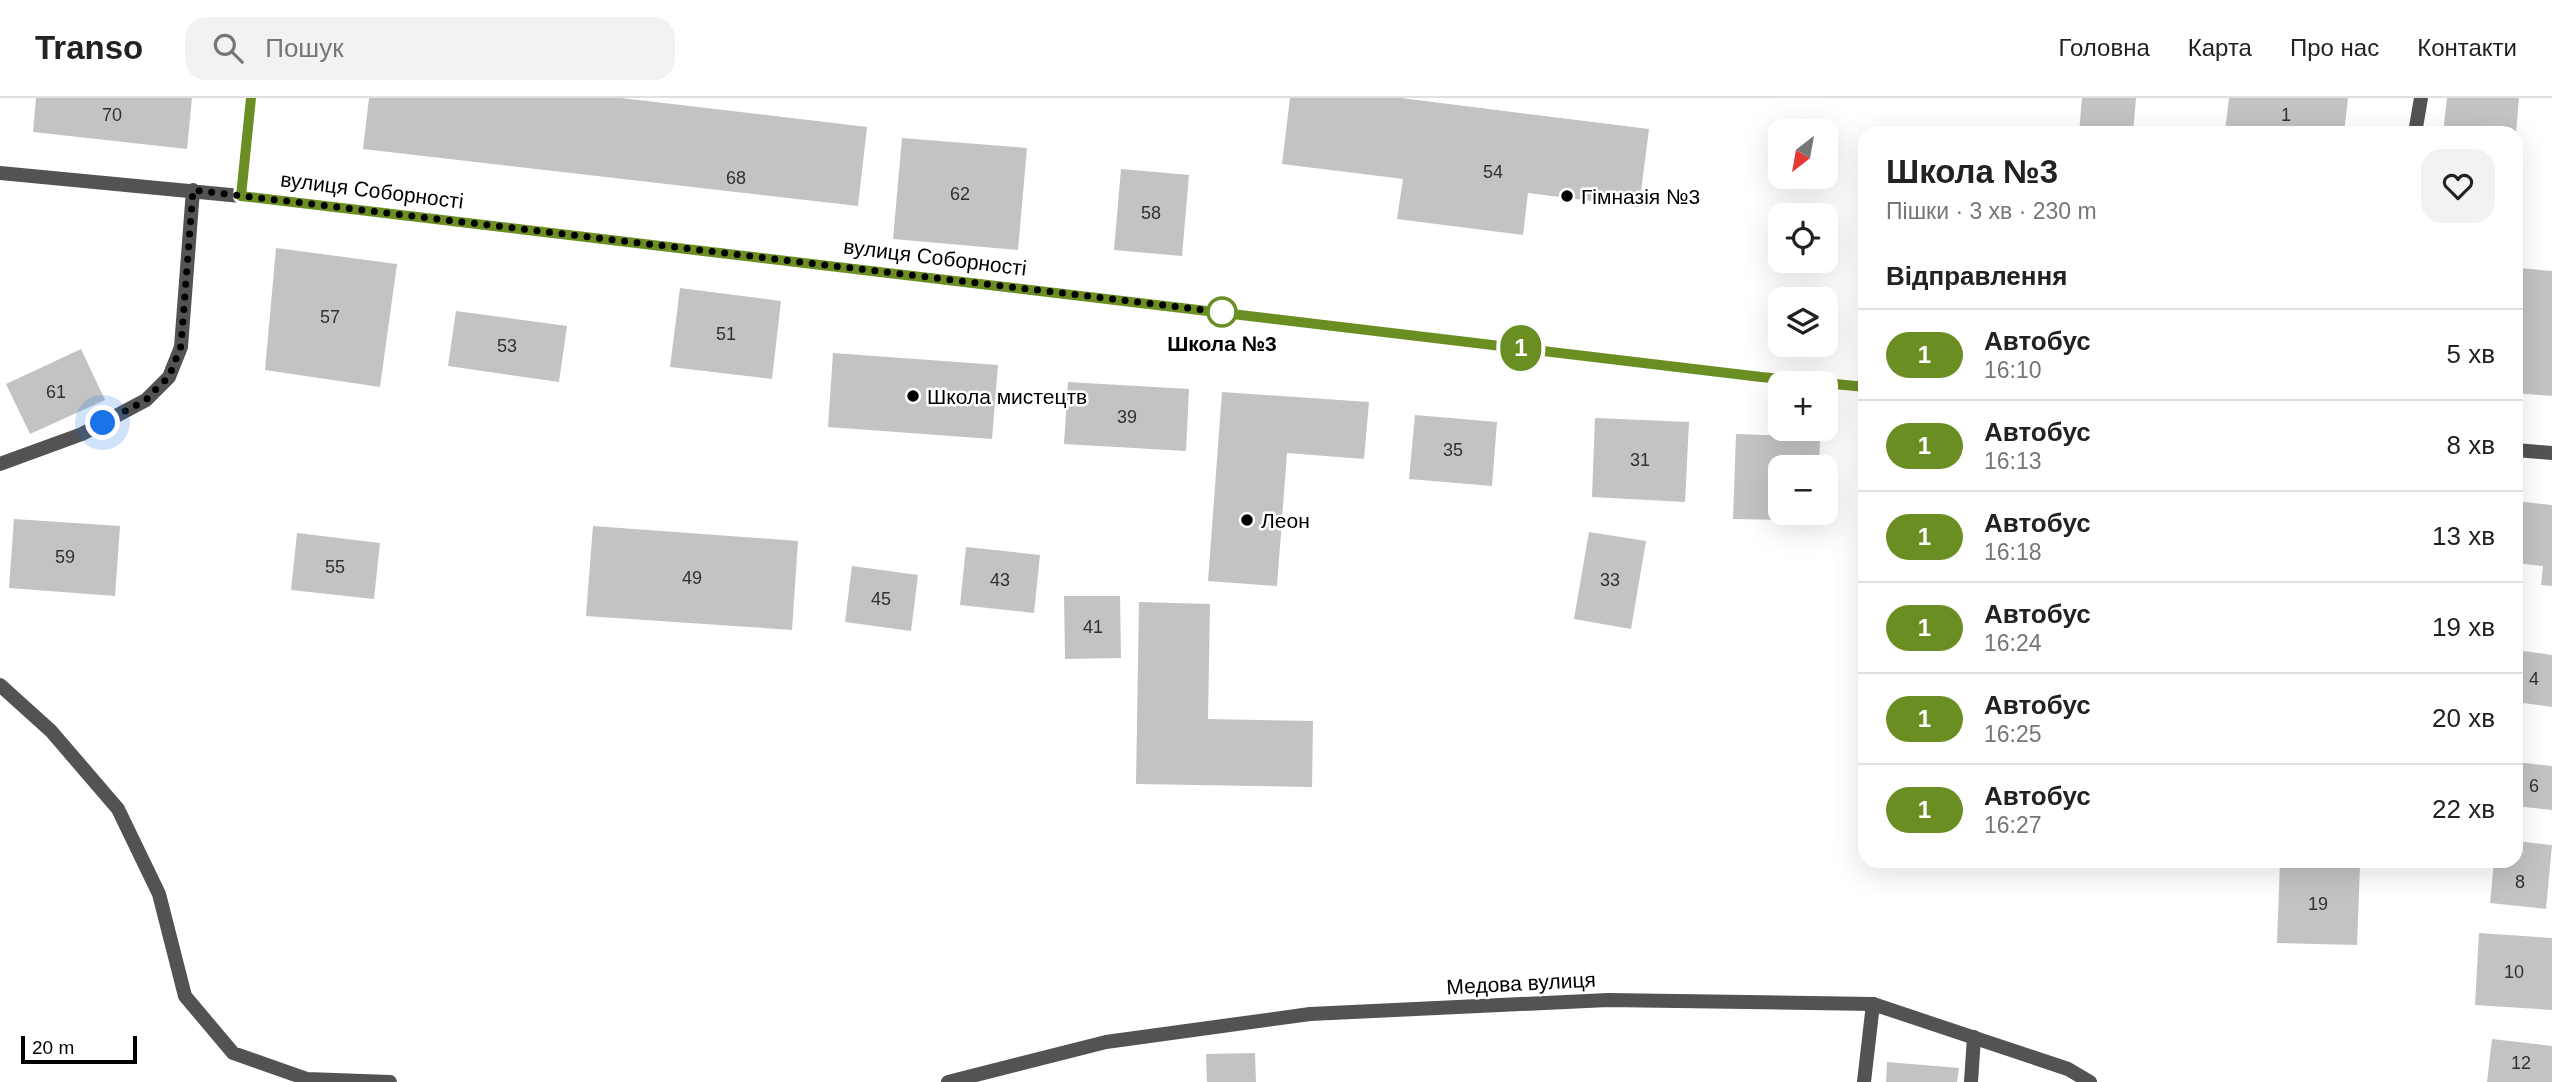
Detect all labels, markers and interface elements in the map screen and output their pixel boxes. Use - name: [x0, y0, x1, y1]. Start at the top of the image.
- search box: [185, 17, 675, 80]
- text: Transo: [35, 29, 143, 66]
- icon: search: [209, 29, 247, 67]
- text: Пошук: [265, 33, 344, 63]
- text: Головна: [2059, 34, 2150, 61]
- text: Карта: [2188, 34, 2252, 61]
- text: Про нас: [2290, 34, 2379, 61]
- text: Контакти: [2417, 34, 2517, 61]
- house number: 70: [102, 105, 122, 125]
- house number: 1: [2281, 105, 2291, 125]
- north arrow: [1768, 119, 1838, 189]
- map controls: [1768, 119, 1838, 525]
- button: heart: [2421, 149, 2495, 223]
- text: Школа №3: [1886, 153, 2058, 190]
- house number: 54: [1483, 162, 1503, 182]
- street label: вулиця Соборності: [279, 167, 465, 213]
- house number: 68: [726, 168, 746, 188]
- house number: 62: [950, 184, 970, 204]
- place label: Гімназія №3: [1581, 185, 1700, 208]
- marker: Гімназія №3: [1559, 188, 1575, 204]
- text: Пішки · 3 хв · 230 m: [1886, 198, 2097, 224]
- house number: 58: [1141, 203, 1161, 223]
- button: locate: [1768, 203, 1838, 273]
- street label: вулиця Соборності: [842, 234, 1028, 280]
- text: Відправлення: [1886, 261, 2067, 291]
- button: layers: [1768, 287, 1838, 357]
- marker: Школа №3: [1207, 297, 1237, 327]
- house number: 57: [320, 307, 340, 327]
- house number: 51: [716, 324, 736, 344]
- line badge: 1: [1498, 325, 1544, 371]
- text: Автобус: [1984, 326, 2091, 356]
- place label: Школа №3: [1167, 332, 1277, 355]
- text: 1: [1514, 334, 1528, 361]
- house number: 53: [497, 336, 517, 356]
- text: 5 хв: [2447, 339, 2495, 369]
- text: 1: [1918, 341, 1931, 368]
- text: 16:10: [1984, 357, 2042, 383]
- button: +: [1768, 371, 1838, 441]
- house number: 61: [46, 382, 66, 402]
- place label: Школа мистецтв: [927, 385, 1087, 408]
- marker: Школа мистецтв: [905, 388, 921, 404]
- your location: [85, 405, 120, 440]
- house number: 39: [1117, 407, 1137, 427]
- text: Автобус: [1984, 417, 2091, 447]
- text: 8 хв: [2447, 430, 2495, 460]
- text: 1: [1918, 432, 1931, 459]
- house number: 35: [1443, 440, 1463, 460]
- text: 16:13: [1984, 448, 2042, 474]
- house number: 31: [1630, 450, 1650, 470]
- button: −: [1768, 455, 1838, 525]
- text: Автобус: [1984, 508, 2091, 538]
- place label: Леон: [1261, 509, 1310, 532]
- marker: Леон: [1239, 512, 1255, 528]
- text: 13 хв: [2432, 521, 2495, 551]
- text: 1: [1918, 523, 1931, 550]
- text: 16:18: [1984, 539, 2042, 565]
- house number: 59: [55, 547, 75, 567]
- house number: 55: [325, 557, 345, 577]
- house number: 49: [682, 568, 702, 588]
- house number: 43: [990, 570, 1010, 590]
- house number: 33: [1600, 570, 1620, 590]
- house number: 45: [871, 589, 891, 609]
- text: Автобус: [1984, 599, 2091, 629]
- text: 19 хв: [2432, 612, 2495, 642]
- text: 1: [1918, 614, 1931, 641]
- house number: 41: [1083, 617, 1103, 637]
- text: 16:24: [1984, 630, 2042, 656]
- house number: 4: [2529, 669, 2539, 689]
- text: Автобус: [1984, 690, 2091, 720]
- text: 20 хв: [2432, 703, 2495, 733]
- text: 1: [1918, 705, 1931, 732]
- text: 16:25: [1984, 721, 2042, 747]
- house number: 6: [2529, 776, 2539, 796]
- text: Автобус: [1984, 781, 2091, 811]
- text: 22 хв: [2432, 794, 2495, 824]
- text: 1: [1918, 796, 1931, 823]
- text: 16:27: [1984, 812, 2042, 838]
- house number: 8: [2515, 872, 2525, 892]
- house number: 19: [2308, 894, 2328, 914]
- house number: 10: [2504, 962, 2524, 982]
- street label: Медова вулиця: [1446, 968, 1596, 998]
- scale bar: [21, 1033, 136, 1065]
- text: 20 m: [32, 1037, 74, 1058]
- house number: 12: [2511, 1053, 2531, 1073]

